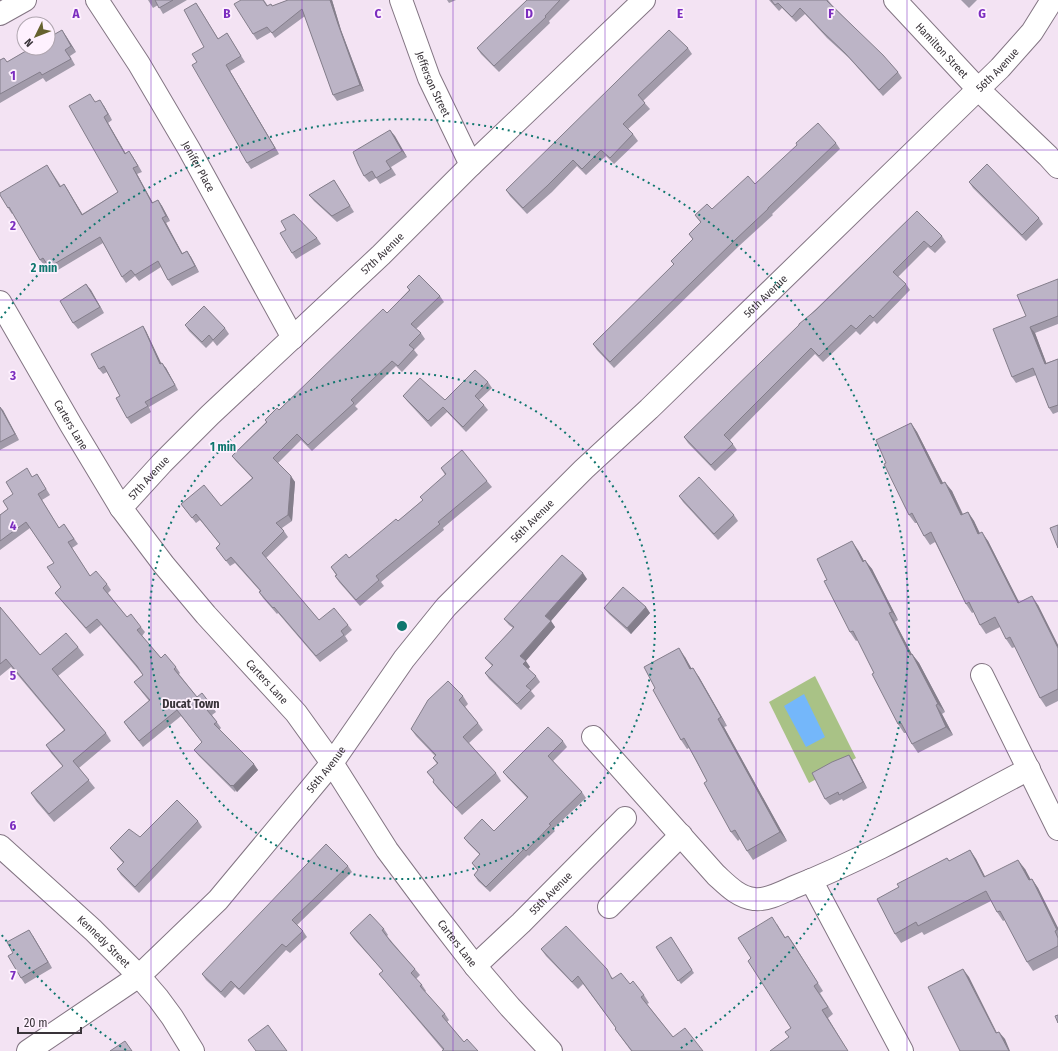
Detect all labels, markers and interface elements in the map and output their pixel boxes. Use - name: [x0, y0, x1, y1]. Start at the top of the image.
- text: A: [71, 6, 80, 21]
- text: B: [223, 6, 231, 21]
- text: C: [375, 6, 382, 21]
- text: D: [525, 6, 533, 21]
- text: E: [677, 6, 683, 21]
- text: F: [828, 6, 834, 21]
- text: G: [978, 6, 986, 21]
- north arrow: [16, 16, 56, 56]
- street label: Hamilton Street: [913, 20, 971, 81]
- text: N: [22, 36, 36, 49]
- street label: 56th Avenue: [973, 45, 1021, 94]
- street label: Jefferson Street: [413, 49, 453, 119]
- text: 1: [10, 68, 16, 83]
- street label: Jenifer Place: [179, 139, 218, 194]
- text: 2: [9, 218, 16, 233]
- street label: 57th Avenue: [358, 230, 406, 277]
- text: 2 min: [30, 261, 57, 275]
- street label: 56th Avenue: [741, 272, 790, 320]
- text: 3: [9, 368, 16, 383]
- street label: Carters Lane: [51, 397, 91, 452]
- text: 1 min: [210, 440, 236, 454]
- street label: 57th Avenue: [125, 453, 172, 502]
- street label: 56th Avenue: [508, 497, 556, 545]
- text: 4: [10, 518, 17, 533]
- centre of rings: [395, 619, 409, 633]
- street label: Carters Lane: [243, 657, 291, 707]
- text: 5: [10, 668, 16, 683]
- district label: Ducat Town: [162, 697, 220, 711]
- street label: 56th Avenue: [304, 744, 348, 795]
- text: 6: [10, 818, 17, 833]
- street label: 55th Avenue: [527, 869, 575, 917]
- street label: Kennedy Street: [75, 913, 133, 970]
- street label: Carters Lane: [435, 917, 480, 969]
- text: 7: [10, 968, 16, 983]
- scale bar: [18, 1009, 81, 1035]
- text: 20 m: [24, 1016, 48, 1030]

